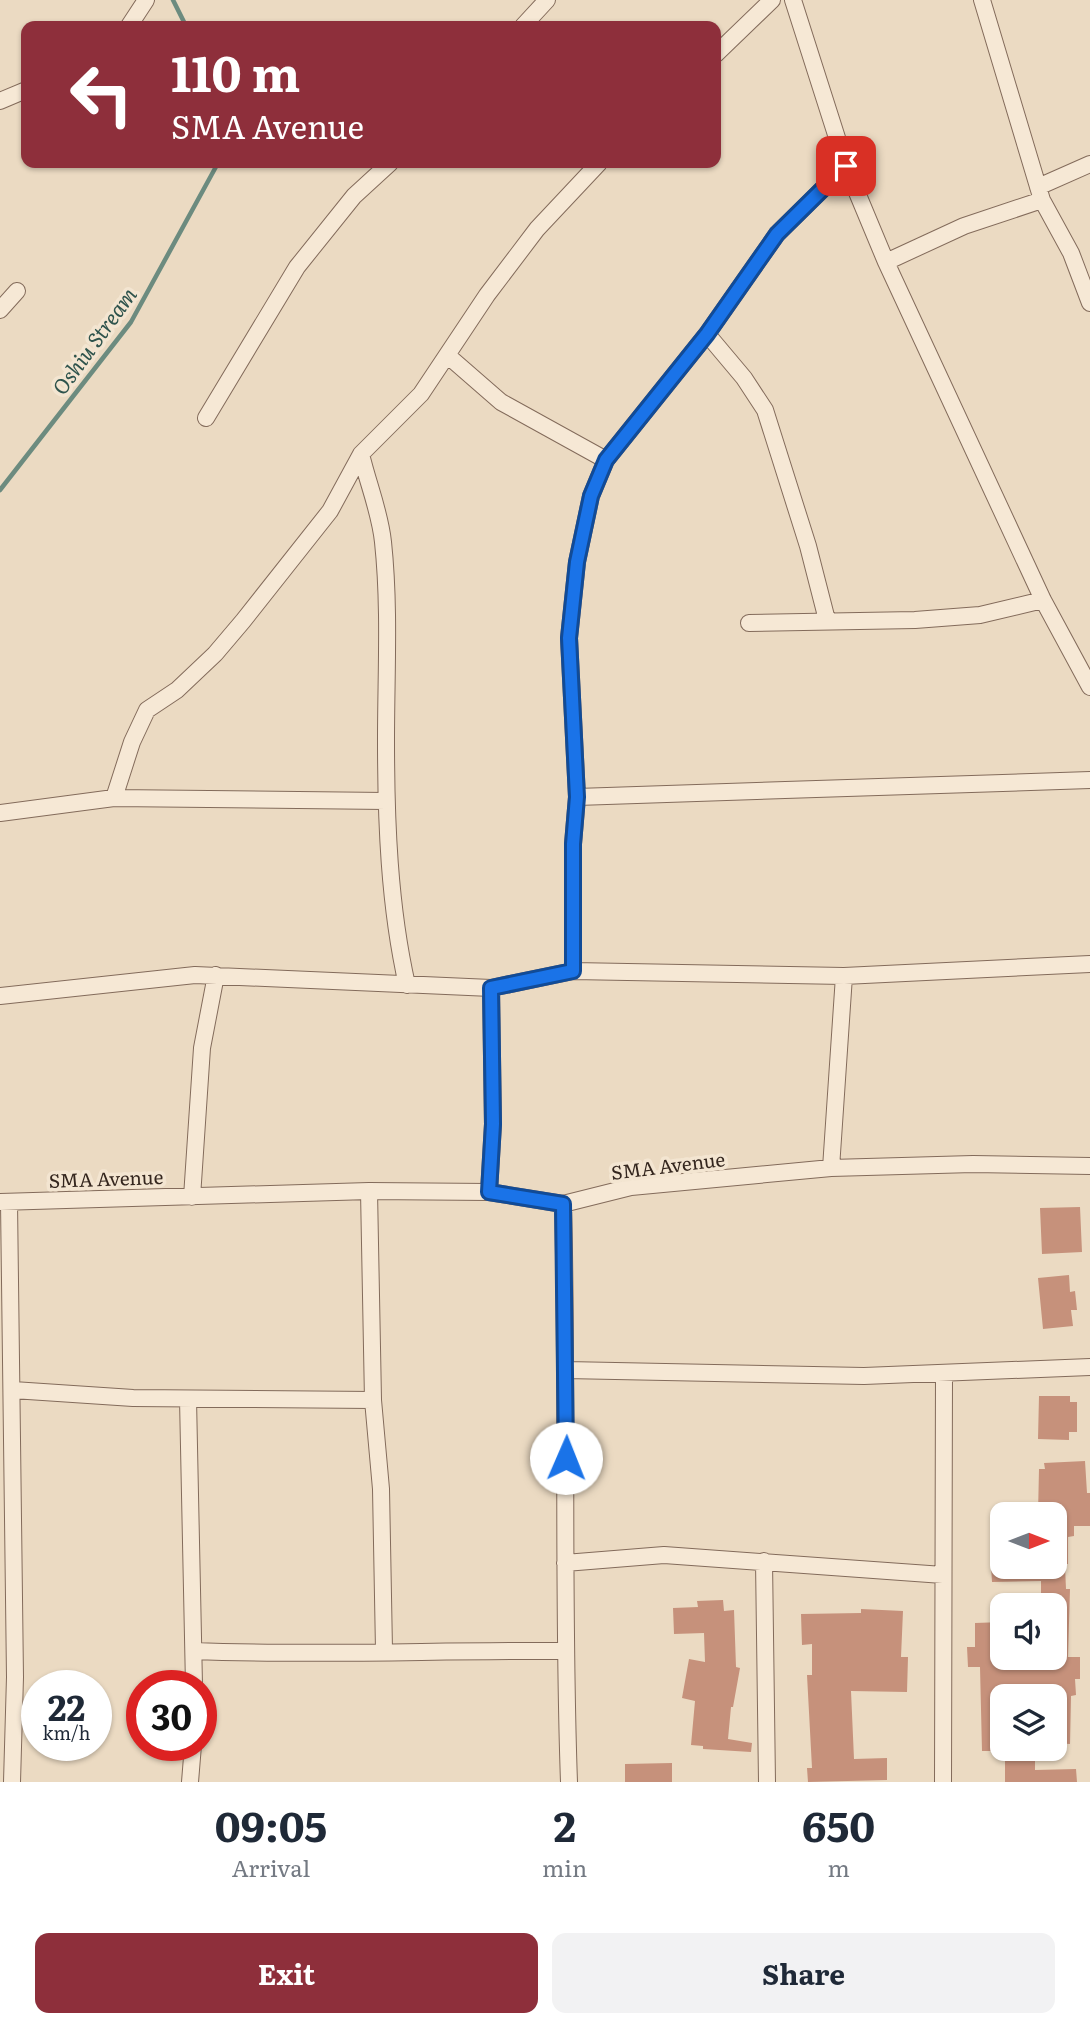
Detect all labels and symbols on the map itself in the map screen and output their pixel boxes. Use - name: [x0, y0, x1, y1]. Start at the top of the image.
- pin: [816, 136, 876, 196]
- water label: Oshiu Stream: [43, 279, 143, 400]
- street label: SMA Avenue: [609, 1144, 727, 1186]
- street label: SMA Avenue: [48, 1162, 164, 1194]
- position arrow: [529, 1421, 603, 1495]
- north arrow: [990, 1502, 1068, 1578]
- speed limit sign: 30: [126, 1670, 217, 1761]

